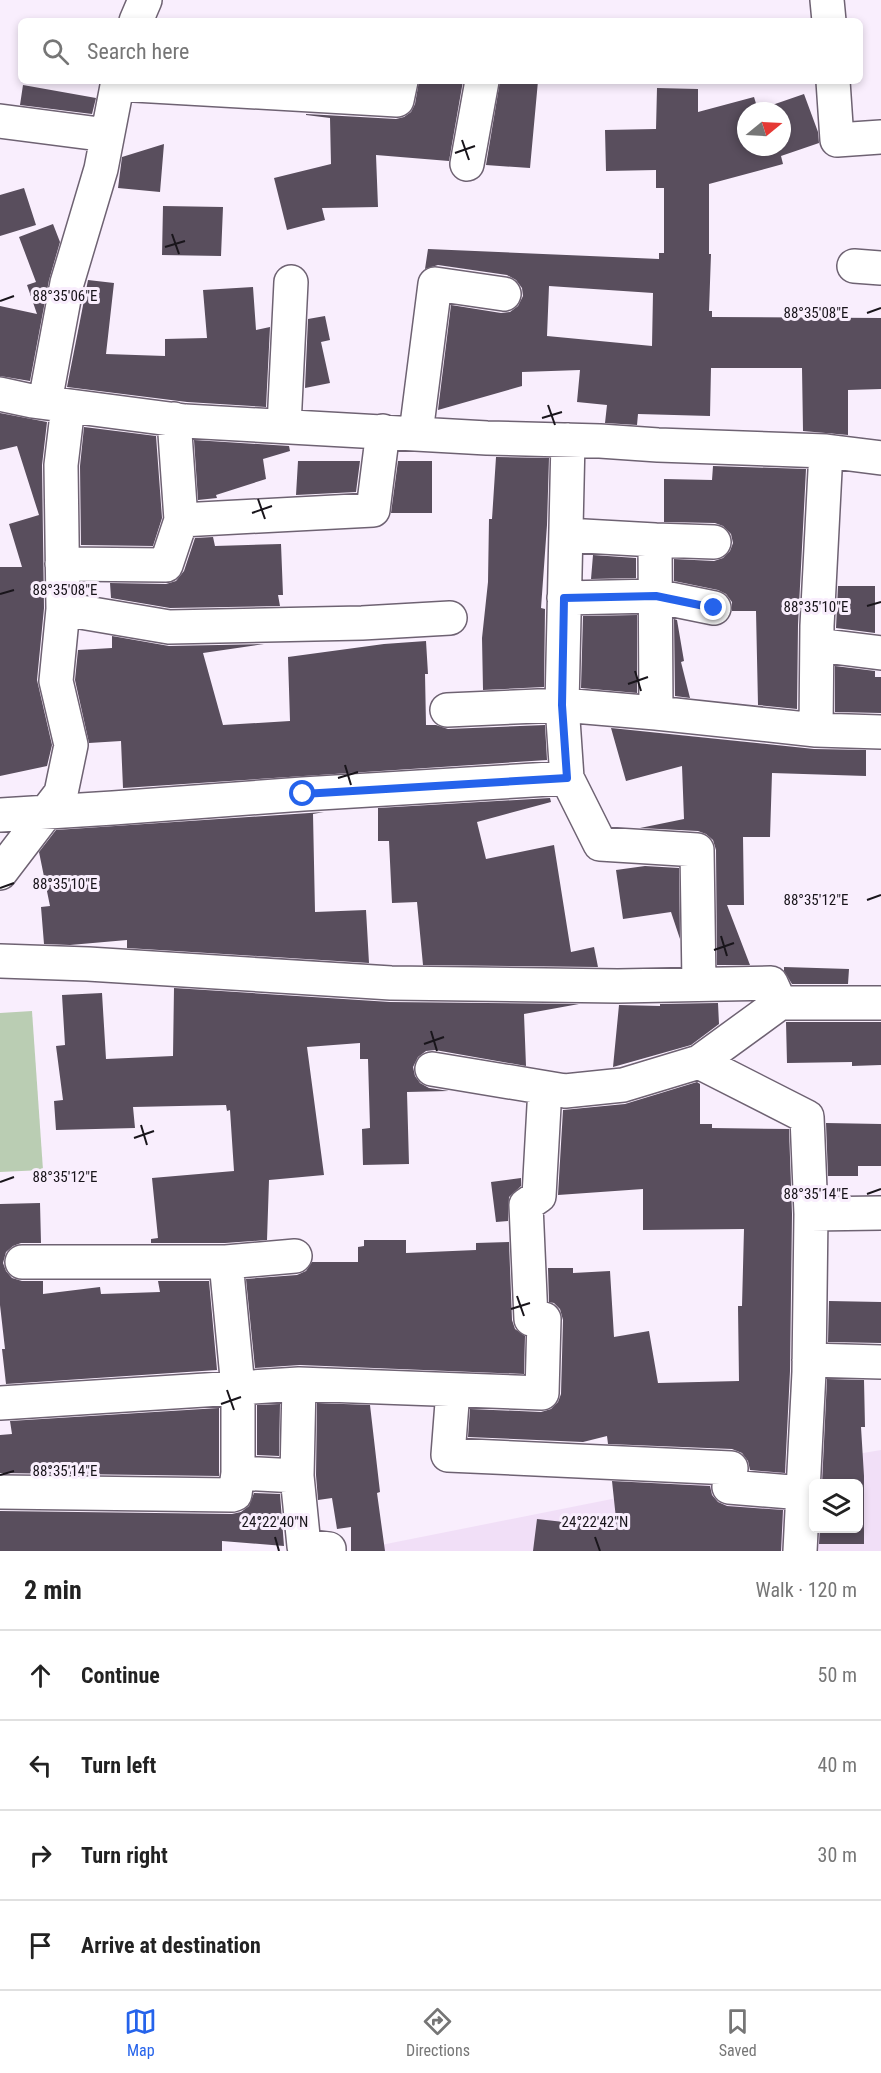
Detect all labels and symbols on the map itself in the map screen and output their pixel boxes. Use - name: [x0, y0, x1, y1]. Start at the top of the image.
- north arrow: [737, 102, 791, 156]
- text: 88°35'06"E: [33, 287, 97, 305]
- text: 88°35'08"E: [784, 304, 848, 322]
- text: 88°35'08"E: [33, 581, 97, 599]
- route end: [700, 594, 726, 620]
- text: 88°35'10"E: [784, 598, 848, 616]
- route start: [289, 780, 315, 806]
- text: 88°35'10"E: [33, 875, 97, 893]
- text: 88°35'12"E: [784, 891, 848, 909]
- text: 88°35'12"E: [33, 1168, 97, 1186]
- text: 88°35'14"E: [784, 1185, 848, 1203]
- text: 88°35'14"E: [33, 1462, 97, 1480]
- text: 24°22'40"N: [242, 1513, 308, 1531]
- text: 24°22'42"N: [562, 1513, 628, 1531]

